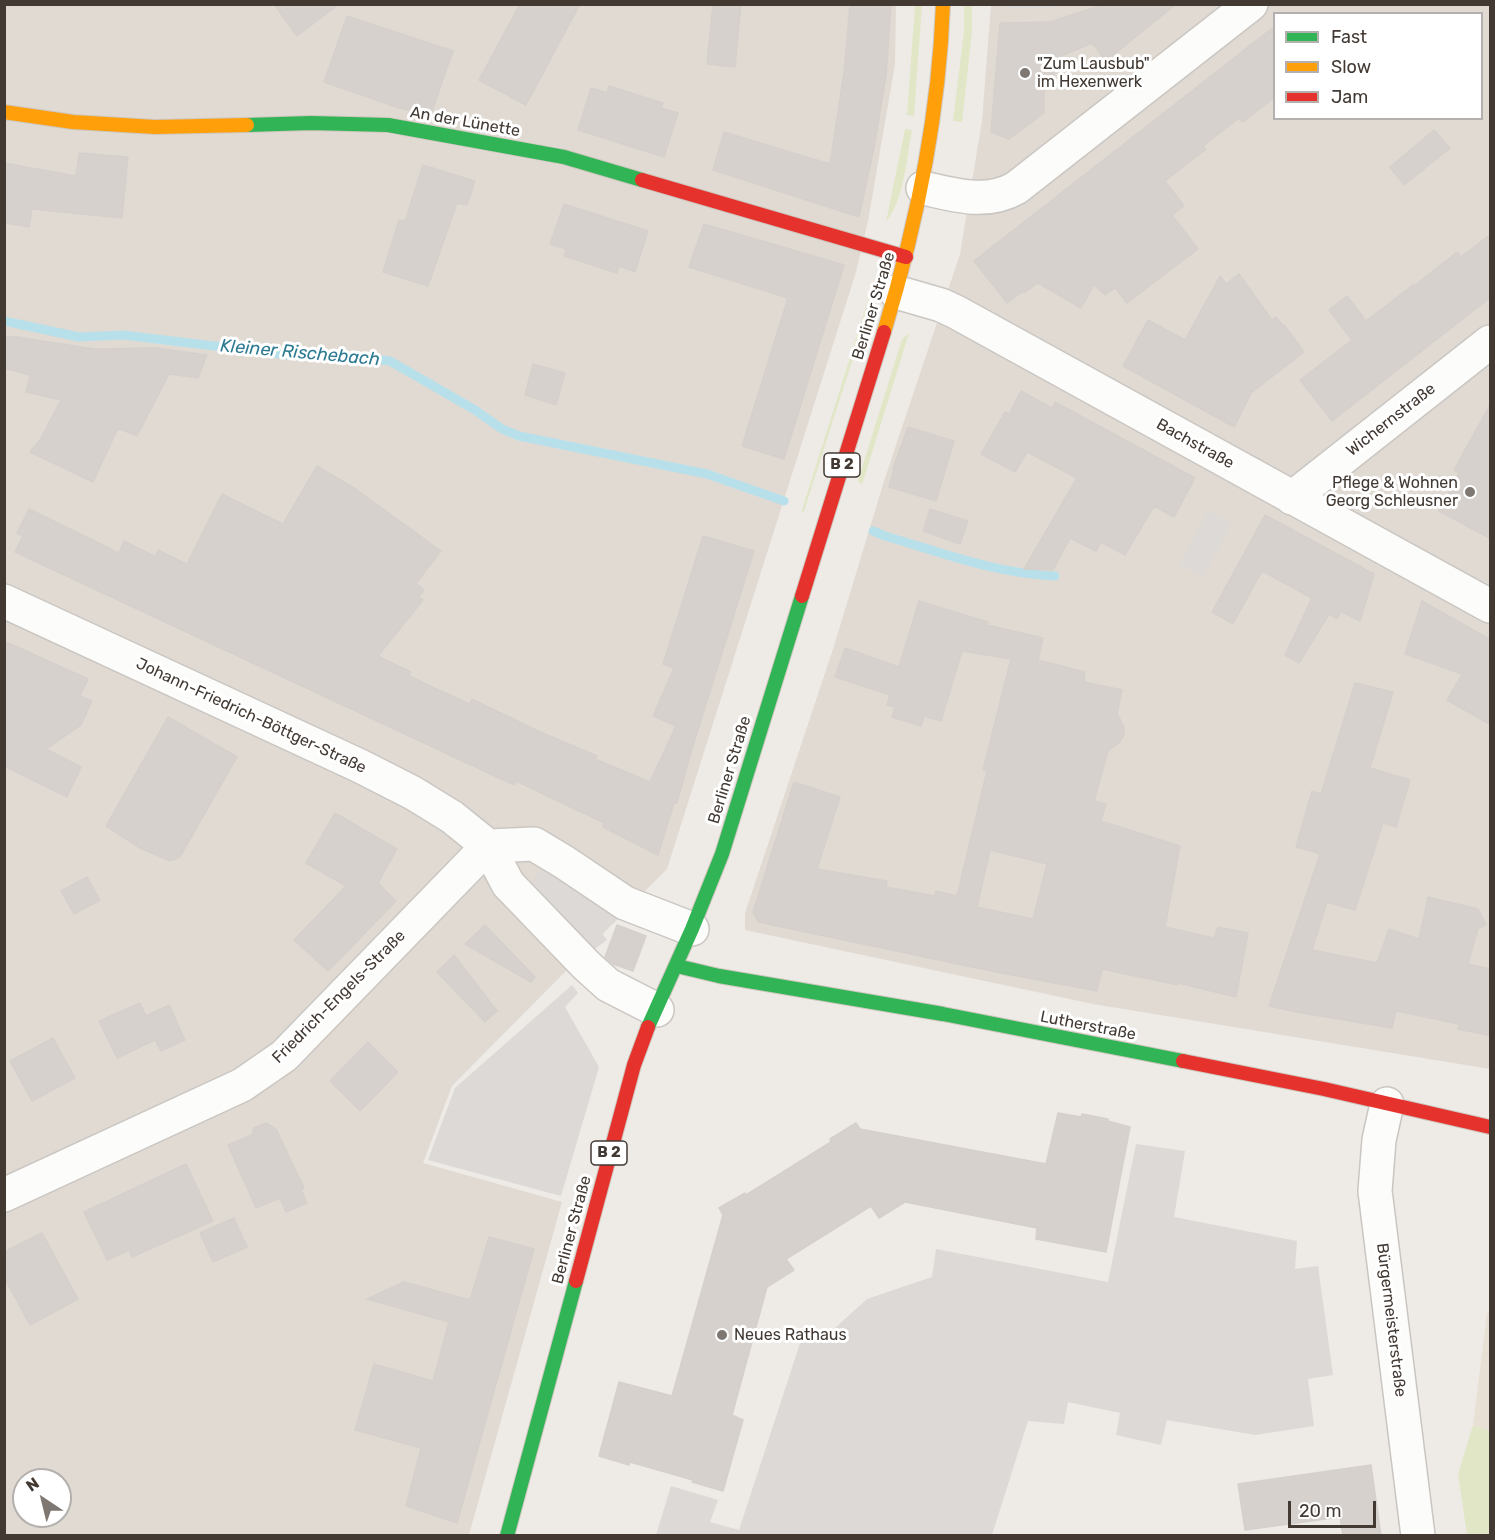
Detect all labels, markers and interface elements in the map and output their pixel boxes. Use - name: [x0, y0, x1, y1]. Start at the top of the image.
- legend: [1273, 12, 1483, 120]
- text: Fast: [1331, 26, 1367, 48]
- place label: "Zum Lausbub" im Hexenwerk: [1037, 54, 1150, 92]
- text: Slow: [1331, 56, 1371, 78]
- marker: "Zum Lausbub" im Hexenwerk: [1018, 66, 1032, 80]
- text: Jam: [1331, 86, 1368, 108]
- street label: An der Lünette: [409, 103, 521, 141]
- street label: Berliner Straße: [849, 250, 899, 362]
- water label: Kleiner Rischebach: [219, 335, 381, 371]
- street label: Wichernstraße: [1343, 379, 1439, 461]
- street label: Bachstraße: [1153, 415, 1237, 473]
- road number: B 2: [824, 453, 860, 477]
- place label: Pflege & Wohnen Georg Schleusner: [1326, 473, 1458, 511]
- marker: Pflege & Wohnen Georg Schleusner: [1463, 485, 1477, 499]
- street label: Johann-Friedrich-Böttger-Straße: [133, 654, 369, 778]
- street label: Berliner Straße: [705, 714, 755, 826]
- street label: Friedrich-Engels-Straße: [268, 926, 410, 1068]
- street label: Lutherstraße: [1039, 1007, 1137, 1045]
- road number: B 2: [591, 1141, 627, 1165]
- street label: Berliner Straße: [548, 1174, 596, 1286]
- street label: Bürgermeisterstraße: [1372, 1242, 1410, 1398]
- place label: Neues Rathaus: [734, 1325, 847, 1345]
- marker: Neues Rathaus: [715, 1328, 729, 1342]
- north arrow: [12, 1468, 72, 1528]
- text: N: [22, 1473, 43, 1496]
- scale bar: [1291, 1489, 1380, 1527]
- text: 20 m: [1299, 1500, 1341, 1522]

